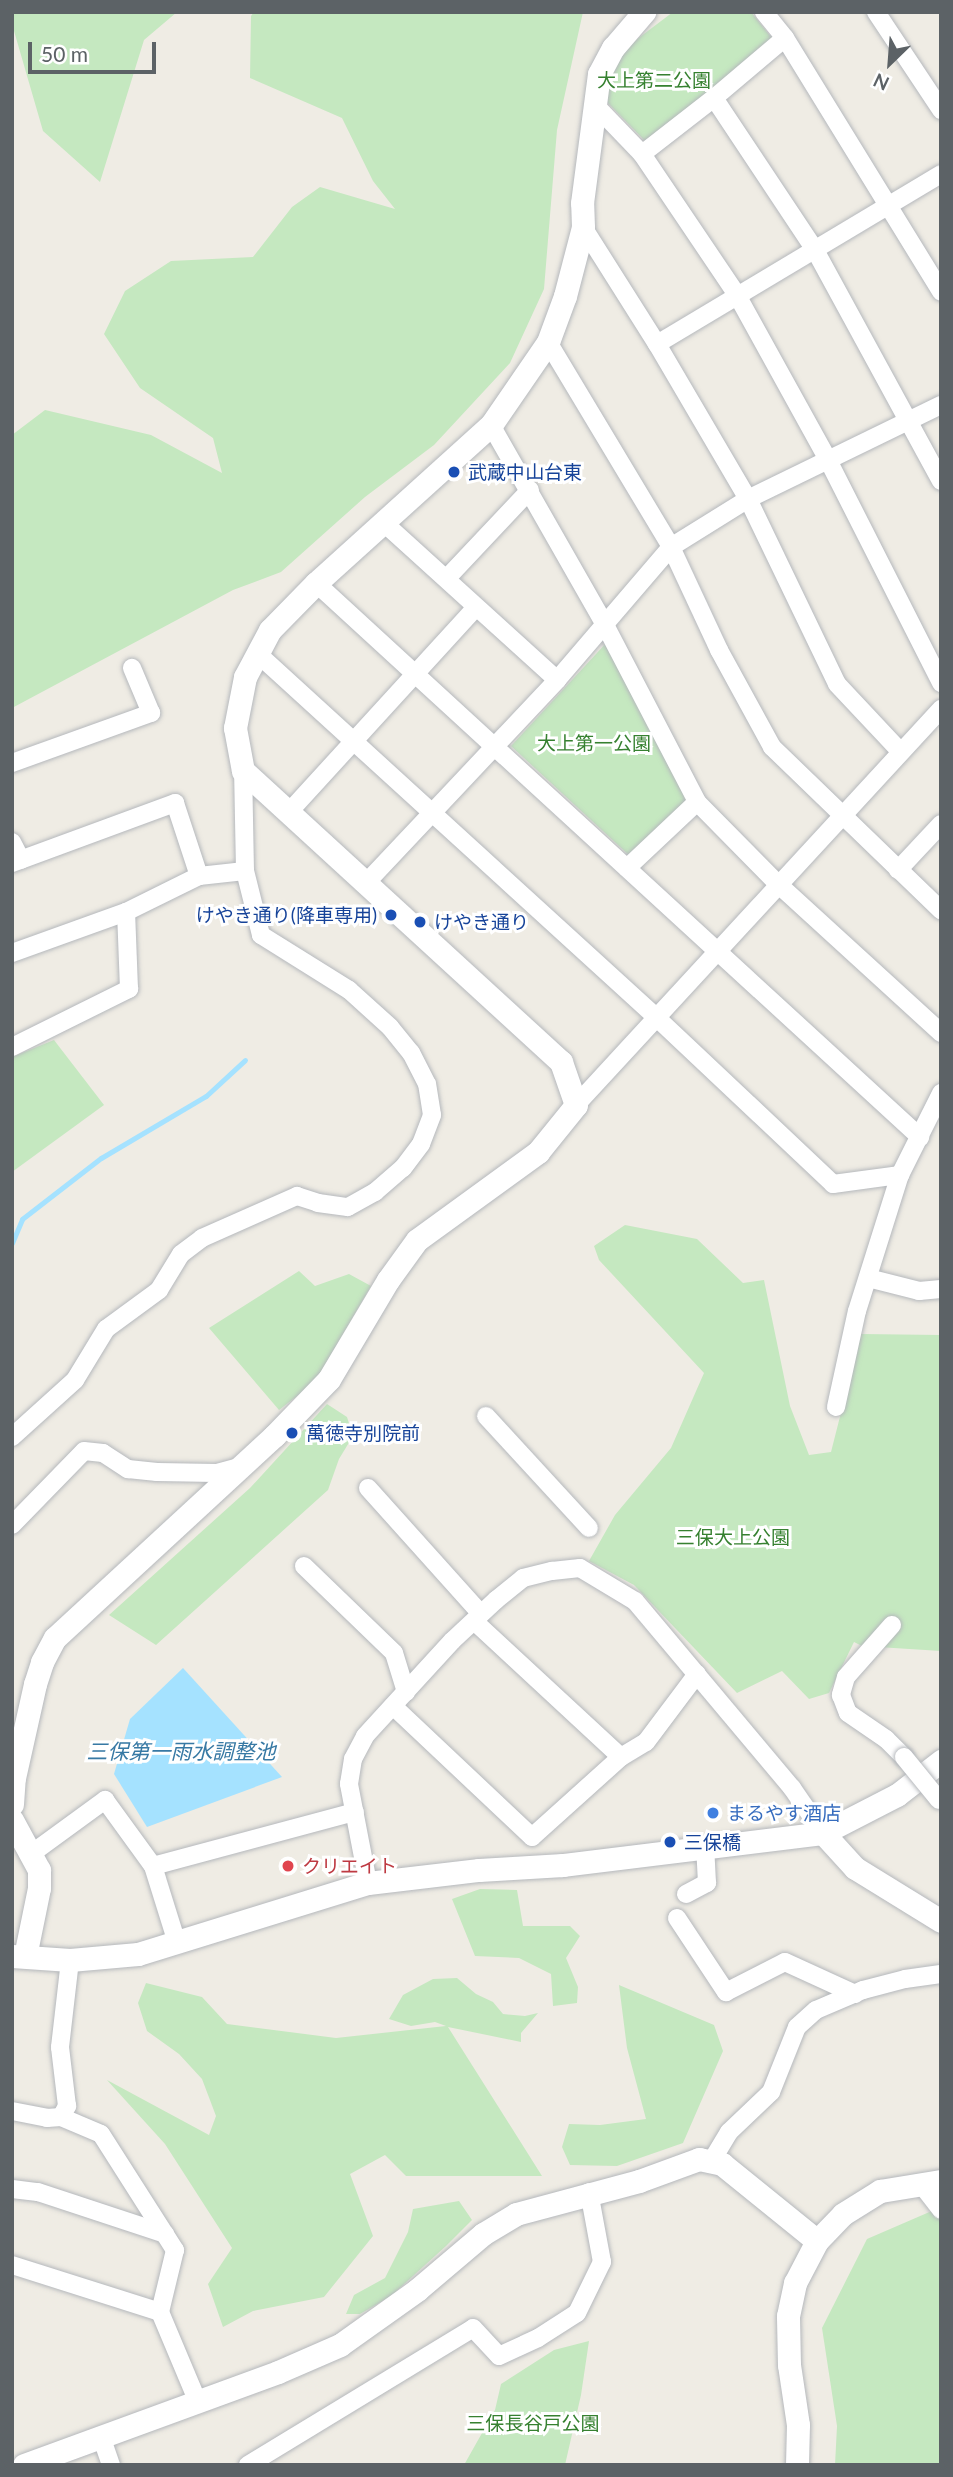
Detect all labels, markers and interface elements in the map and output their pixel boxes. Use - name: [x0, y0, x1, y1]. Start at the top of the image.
- scale bar: [32, 28, 159, 72]
- north arrow: [855, 28, 925, 98]
- text: 50 m: [41, 41, 88, 66]
- park label: 大上第二公園: [597, 69, 711, 91]
- text: N: [869, 69, 892, 96]
- place label: 武蔵中山台東: [468, 461, 582, 483]
- marker: 武蔵中山台東: [446, 464, 462, 480]
- park label: 大上第一公園: [537, 732, 651, 754]
- place label: けやき通り(降車専用): [196, 904, 377, 926]
- marker: けやき通り(降車専用): [383, 907, 399, 923]
- place label: けやき通り: [434, 911, 529, 933]
- marker: けやき通り: [412, 914, 428, 930]
- place label: 萬徳寺別院前: [306, 1422, 420, 1444]
- marker: 萬徳寺別院前: [284, 1425, 300, 1441]
- park label: 三保大上公園: [676, 1526, 790, 1548]
- water label: 三保第一雨水調整池: [87, 1738, 275, 1764]
- place label: まるやす酒店: [727, 1802, 841, 1824]
- marker: まるやす酒店: [705, 1805, 721, 1821]
- place label: 三保橋: [684, 1831, 741, 1853]
- marker: 三保橋: [662, 1834, 678, 1850]
- place label: クリエイト: [302, 1855, 397, 1877]
- marker: クリエイト: [280, 1858, 296, 1874]
- park label: 三保長谷戸公園: [467, 2412, 599, 2434]

